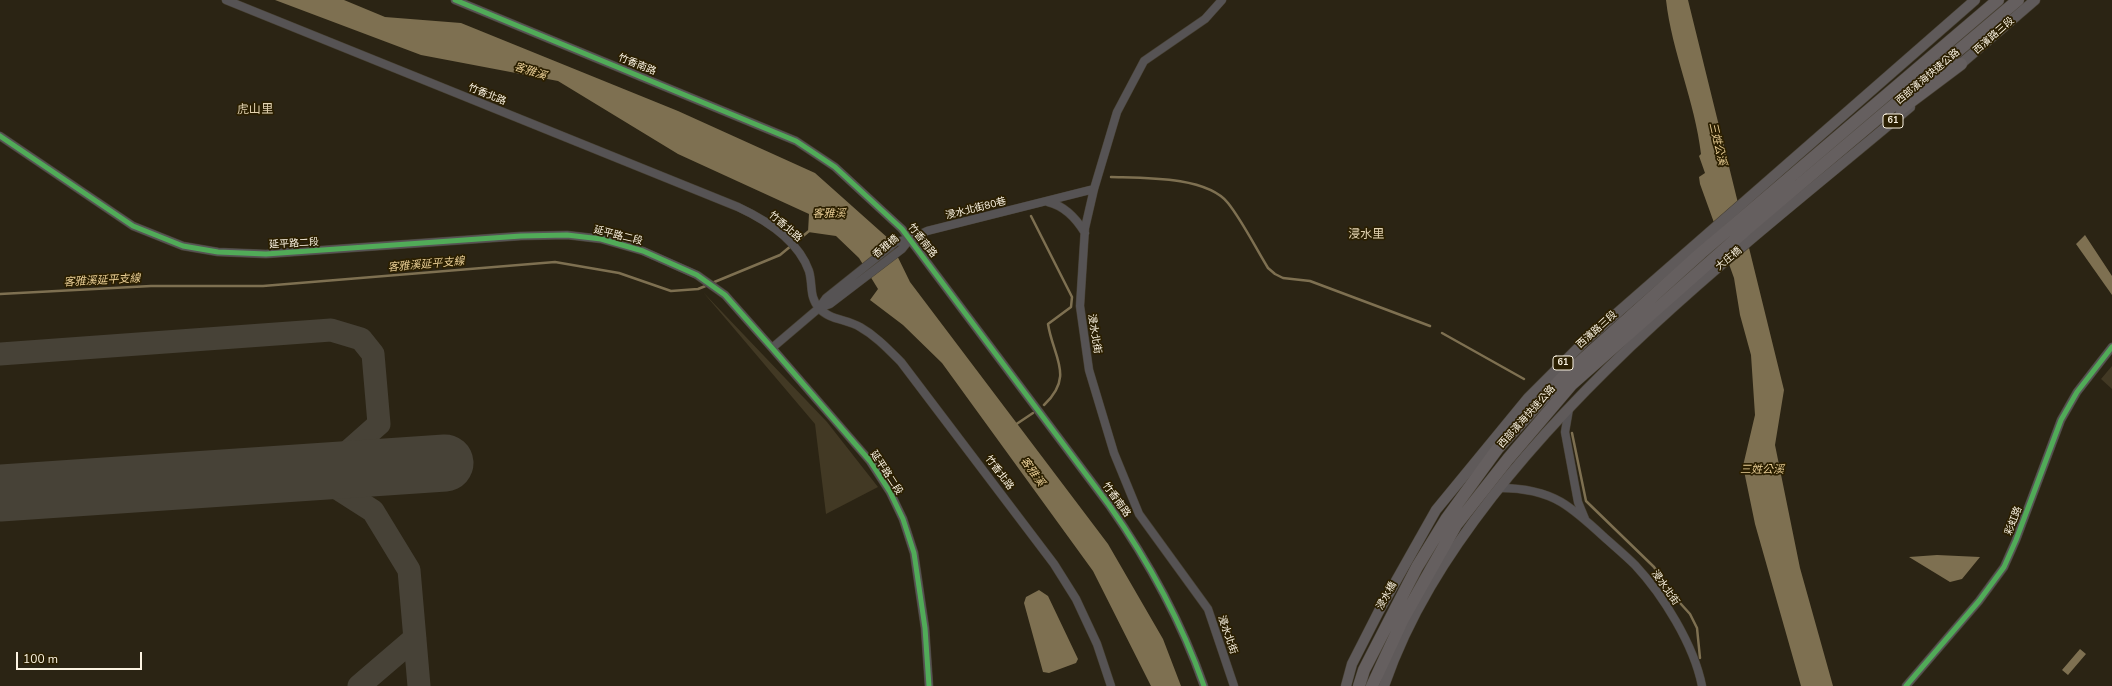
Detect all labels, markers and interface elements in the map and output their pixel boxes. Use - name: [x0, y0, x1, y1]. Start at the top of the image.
- street label: 西濱路三段: [1971, 15, 2017, 57]
- street label: 西部濱海快速公路: [1894, 47, 1962, 107]
- street label: 竹香南路: [616, 52, 658, 78]
- water label: 客雅溪: [512, 61, 548, 83]
- street label: 竹香北路: [466, 82, 508, 108]
- district label: 虎山里: [237, 103, 273, 117]
- road number: 61: [1883, 114, 1903, 128]
- water label: 三姓公溪: [1706, 121, 1728, 167]
- street label: 浸水北街80巷: [944, 196, 1008, 222]
- water label: 客雅溪: [813, 207, 845, 221]
- street label: 竹香北路: [766, 209, 804, 245]
- street label: 竹香南路: [905, 222, 939, 260]
- street label: 延平路二段: [592, 224, 644, 248]
- district label: 浸水里: [1348, 228, 1384, 242]
- street label: 香雅橋: [871, 233, 901, 261]
- street label: 延平路二段: [269, 237, 319, 251]
- street label: 大庄橋: [1714, 245, 1744, 273]
- water label: 客雅溪延平支線: [387, 255, 465, 275]
- water label: 客雅溪延平支線: [63, 272, 141, 290]
- street label: 西濱路三段: [1574, 309, 1620, 351]
- street label: 浸水北街: [1085, 313, 1103, 355]
- road number: 61: [1553, 356, 1573, 370]
- street label: 西部濱海快速公路: [1496, 383, 1558, 451]
- street label: 延平路二段: [867, 449, 905, 497]
- street label: 竹香北路: [982, 453, 1016, 493]
- water label: 客雅溪: [1017, 455, 1047, 489]
- water label: 三姓公溪: [1740, 463, 1784, 477]
- street label: 竹香南路: [1099, 480, 1133, 520]
- street label: 彩虹路: [2003, 505, 2025, 537]
- street label: 浸水北街: [1649, 568, 1681, 608]
- street label: 浸水橋: [1374, 580, 1400, 612]
- street label: 浸水北街: [1215, 614, 1239, 656]
- scale bar: [18, 644, 144, 670]
- text: 100 m: [23, 651, 58, 667]

